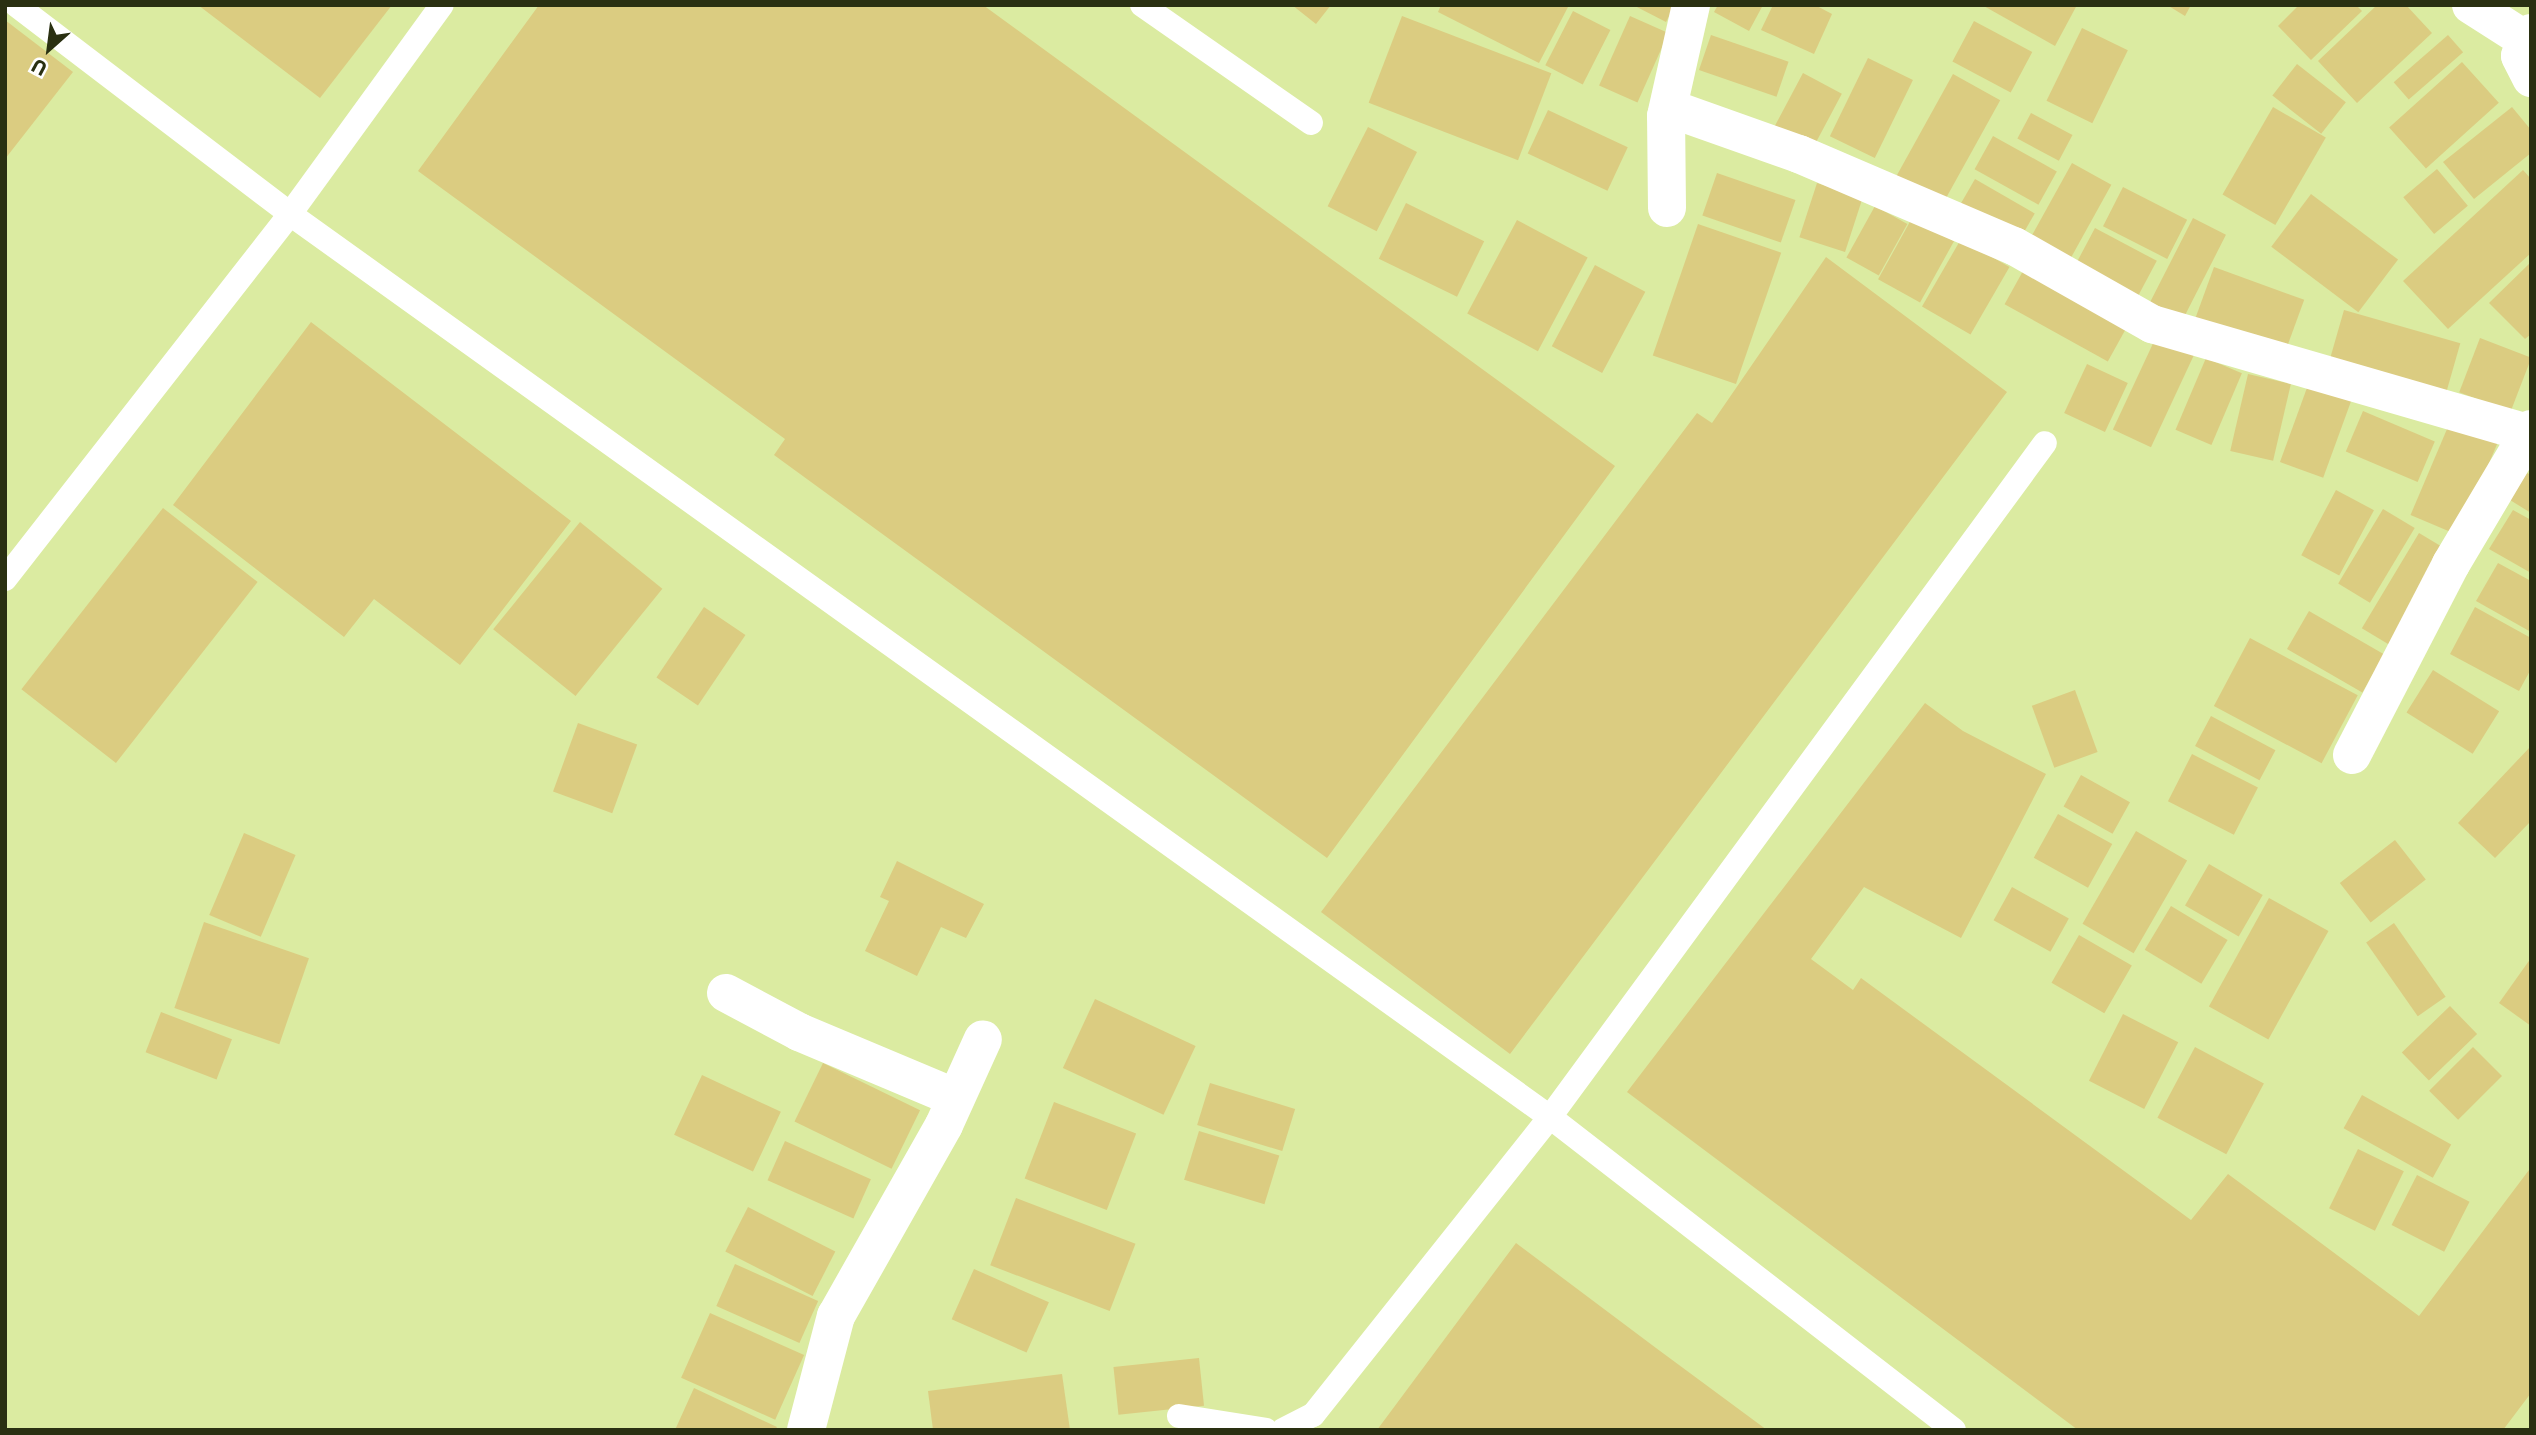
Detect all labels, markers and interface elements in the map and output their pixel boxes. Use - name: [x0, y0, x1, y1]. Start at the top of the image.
- north arrow: [14, 14, 84, 84]
- text: U: [27, 55, 50, 81]

